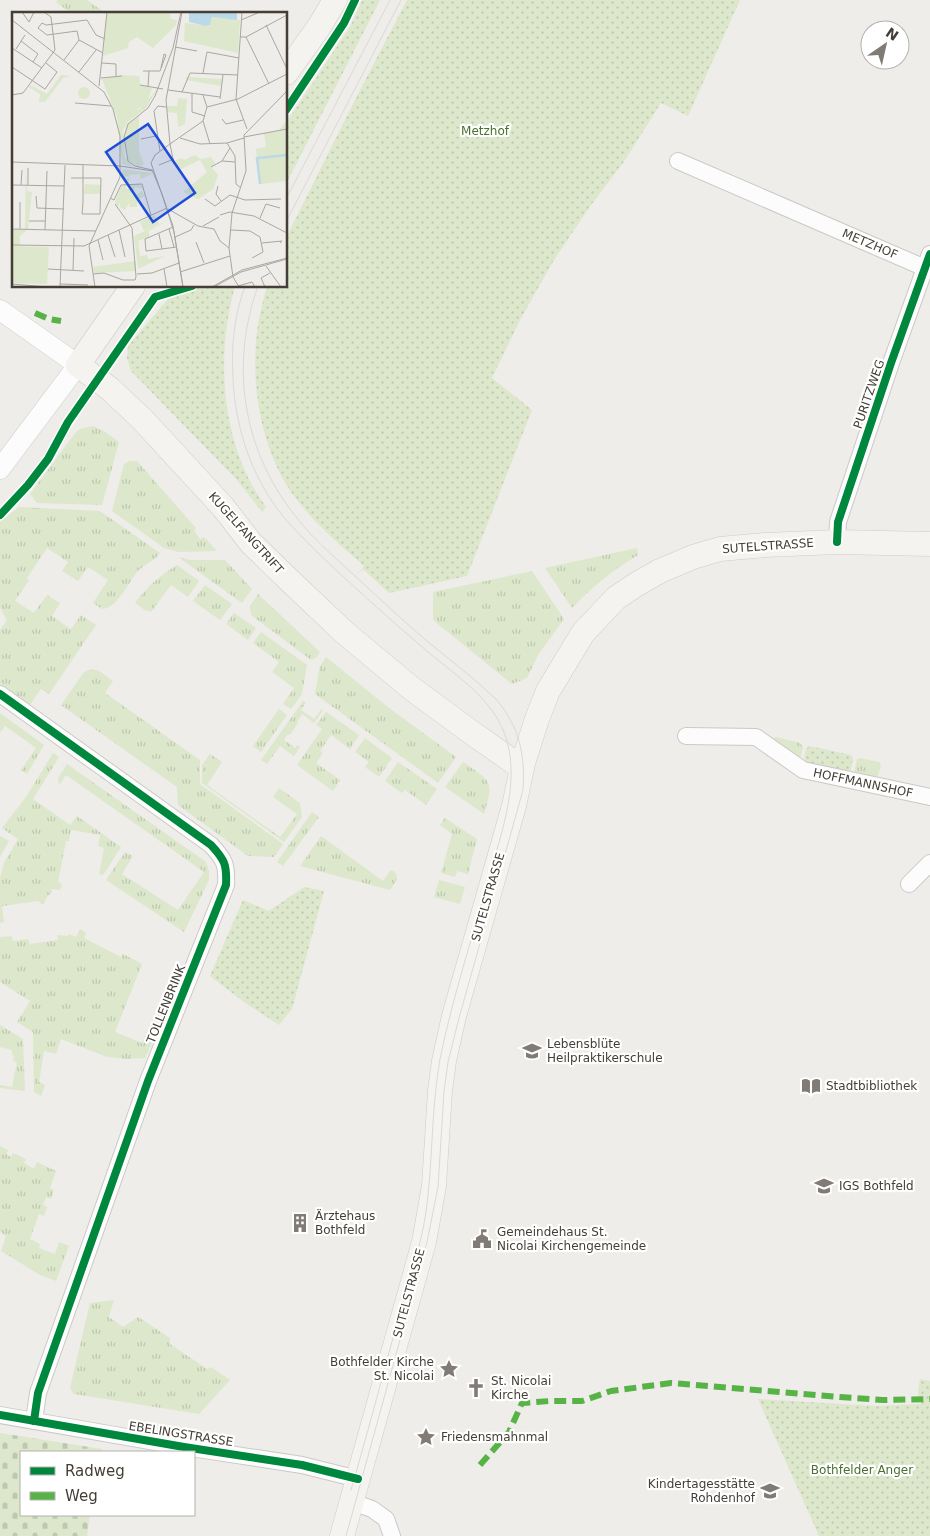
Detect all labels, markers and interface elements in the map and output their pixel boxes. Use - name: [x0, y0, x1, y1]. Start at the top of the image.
- inset map: [12, 12, 288, 288]
- north arrow: [860, 20, 910, 70]
- text: N: [883, 24, 902, 44]
- park label: Metzhof: [461, 124, 510, 138]
- street label: METZHOF: [840, 226, 900, 262]
- street label: PURITZWEG: [851, 358, 887, 430]
- street label: KUGELFANGTRIFT: [206, 489, 287, 577]
- street label: SUTELSTRASSE: [722, 536, 814, 556]
- street label: HOFFMANNSHOF: [812, 766, 914, 800]
- street label: SUTELSTRASSE: [469, 851, 507, 943]
- street label: TOLLENBRINK: [143, 962, 189, 1046]
- place label: Lebensblüte Heilpraktikerschule: [547, 1037, 663, 1065]
- school or university icon: Lebensblüte Heilpraktikerschule: [521, 1040, 543, 1062]
- library icon: Stadtbibliothek: [800, 1075, 822, 1097]
- place label: Stadtbibliothek: [826, 1079, 917, 1093]
- school or university icon: IGS Bothfeld: [813, 1175, 835, 1197]
- place label: IGS Bothfeld: [839, 1179, 914, 1193]
- place label: Ärztehaus Bothfeld: [315, 1208, 375, 1237]
- building icon: Ärztehaus Bothfeld: [289, 1212, 311, 1234]
- place label: Gemeindehaus St. Nicolai Kirchengemeinde: [497, 1225, 646, 1253]
- public building icon: Gemeindehaus St. Nicolai Kirchengemeinde: [471, 1228, 493, 1250]
- street label: SUTELSTRASSE: [390, 1247, 428, 1339]
- place label: Bothfelder Kirche St. Nicolai: [330, 1355, 434, 1383]
- place icon: Bothfelder Kirche St. Nicolai: [438, 1358, 460, 1380]
- place label: St. Nicolai Kirche: [491, 1374, 551, 1402]
- church icon: St. Nicolai Kirche: [465, 1377, 487, 1399]
- street label: EBELINGSTRASSE: [128, 1419, 234, 1449]
- place icon: Friedensmahnmal: [415, 1426, 437, 1448]
- place label: Friedensmahnmal: [441, 1430, 548, 1444]
- legend: [20, 1451, 195, 1516]
- text: Radweg: [65, 1462, 125, 1480]
- park label: Bothfelder Anger: [811, 1463, 913, 1477]
- place label: Kindertagesstätte Rohdenhof: [648, 1477, 756, 1505]
- school or university icon: Kindertagesstätte Rohdenhof: [759, 1480, 781, 1502]
- text: Weg: [65, 1487, 98, 1505]

